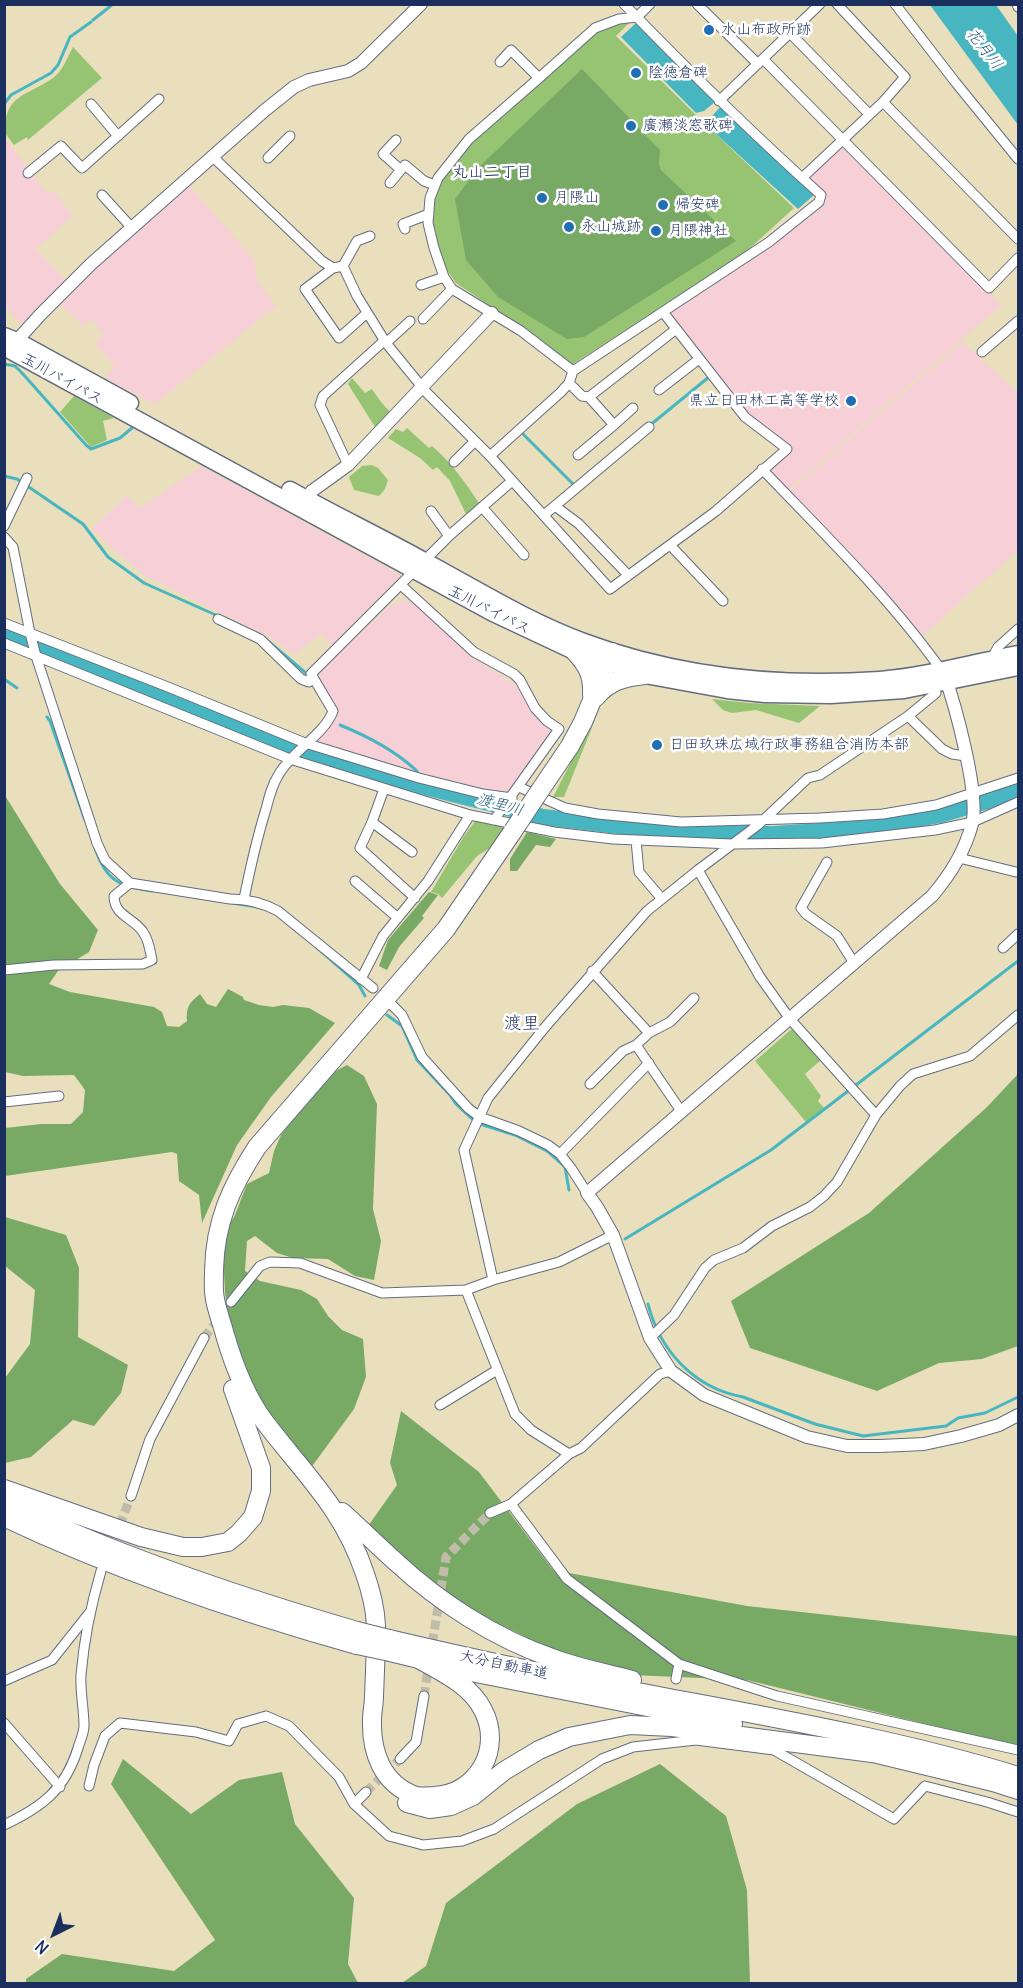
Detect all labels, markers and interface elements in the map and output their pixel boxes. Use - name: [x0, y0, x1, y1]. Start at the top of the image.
- place label: 水山布政所跡: [721, 21, 811, 39]
- marker: 水山布政所跡: [702, 23, 716, 37]
- water label: 花月川: [962, 24, 1006, 74]
- place label: 陰徳倉碑: [648, 64, 708, 82]
- marker: 陰徳倉碑: [629, 66, 643, 80]
- place label: 廣瀬淡窓歌碑: [643, 117, 733, 135]
- marker: 廣瀬淡窓歌碑: [624, 119, 638, 133]
- district label: 丸山二丁目: [452, 162, 532, 182]
- place label: 月隈山: [554, 189, 599, 207]
- marker: 月隈山: [535, 191, 549, 205]
- place label: 帰安碑: [675, 196, 720, 214]
- marker: 帰安碑: [656, 198, 670, 212]
- place label: 永山城跡: [581, 218, 641, 236]
- marker: 永山城跡: [562, 220, 576, 234]
- place label: 月隈神社: [668, 222, 728, 240]
- marker: 月隈神社: [649, 224, 663, 238]
- street label: 玉川バイパス: [18, 349, 106, 409]
- place label: 県立日田林工高等学校: [689, 392, 839, 410]
- marker: 県立日田林工高等学校: [844, 394, 858, 408]
- street label: 玉川バイパス: [445, 582, 533, 638]
- place label: 日田玖珠広域行政事務組合消防本部: [669, 736, 909, 754]
- marker: 日田玖珠広域行政事務組合消防本部: [650, 738, 664, 752]
- water label: 渡里川: [474, 790, 526, 820]
- district label: 渡里: [504, 1013, 540, 1035]
- street label: 大分自動車道: [458, 1647, 550, 1683]
- north arrow: [24, 1904, 84, 1964]
- text: N: [31, 1936, 53, 1959]

